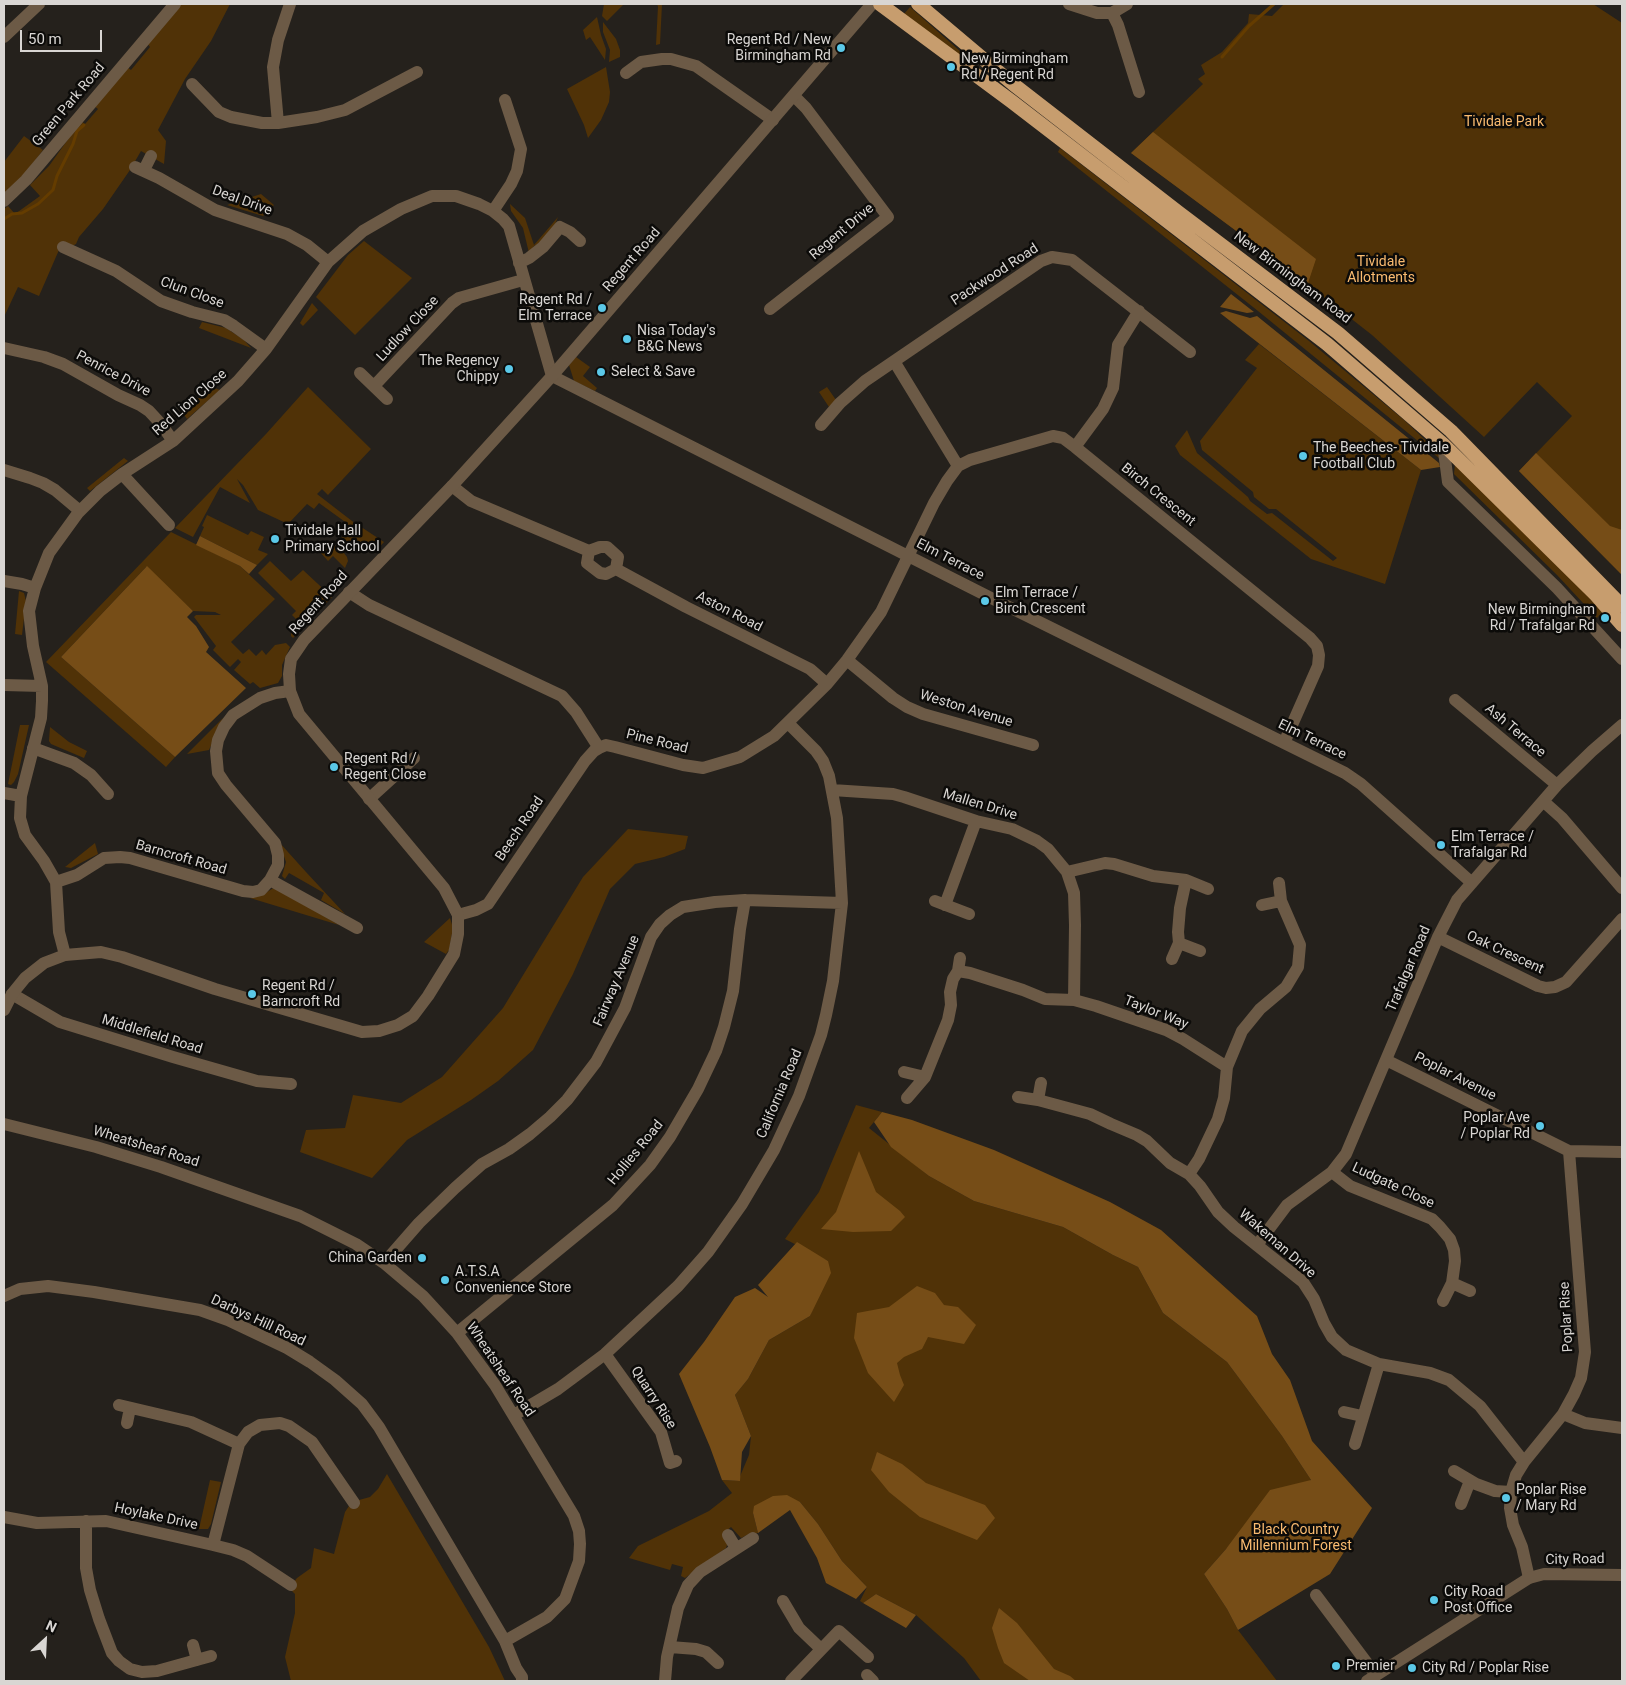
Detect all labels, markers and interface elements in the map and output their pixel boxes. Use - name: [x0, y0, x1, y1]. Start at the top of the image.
- scale bar: [22, 20, 105, 52]
- text: 50 m: [28, 30, 62, 48]
- place label: Regent Rd / New Birmingham Rd: [727, 32, 831, 64]
- marker: Regent Rd / New Birmingham Rd: [835, 42, 847, 54]
- place label: New Birmingham Rd / Regent Rd: [961, 51, 1068, 84]
- street label: Green Park Road: [29, 60, 109, 150]
- marker: New Birmingham Rd / Regent Rd: [945, 61, 957, 73]
- park label: Tividale Park: [1464, 114, 1544, 130]
- street label: Deal Drive: [210, 182, 274, 220]
- street label: Regent Drive: [807, 200, 877, 264]
- street label: Regent Road: [600, 225, 664, 295]
- street label: New Birmingham Road: [1230, 228, 1354, 328]
- street label: Packwood Road: [948, 241, 1042, 309]
- park label: Tividale Allotments: [1347, 254, 1415, 286]
- street label: Clun Close: [158, 274, 226, 312]
- place label: Regent Rd / Elm Terrace: [518, 292, 592, 324]
- street label: Ludlow Close: [373, 293, 443, 365]
- marker: Regent Rd / Elm Terrace: [596, 302, 608, 314]
- place label: Nisa Today's B&G News: [637, 323, 716, 356]
- marker: Nisa Today's B&G News: [621, 333, 633, 345]
- street label: Penrice Drive: [73, 347, 153, 401]
- place label: The Regency Chippy: [419, 353, 499, 386]
- marker: The Regency Chippy: [503, 363, 515, 375]
- place label: Select & Save: [611, 364, 695, 380]
- street label: Red Lion Close: [150, 366, 230, 440]
- marker: Select & Save: [595, 366, 607, 378]
- place label: The Beeches- Tividale Football Club: [1313, 440, 1449, 472]
- marker: The Beeches- Tividale Football Club: [1297, 450, 1309, 462]
- street label: Birch Crescent: [1117, 460, 1199, 530]
- place label: Tividale Hall Primary School: [285, 523, 380, 556]
- marker: Tividale Hall Primary School: [269, 533, 281, 545]
- street label: Elm Terrace: [913, 536, 987, 584]
- street label: Regent Road: [286, 568, 352, 638]
- place label: Elm Terrace / Birch Crescent: [995, 585, 1086, 618]
- street label: Aston Road: [693, 588, 765, 636]
- marker: Elm Terrace / Birch Crescent: [979, 595, 991, 607]
- place label: New Birmingham Rd / Trafalgar Rd: [1488, 602, 1595, 634]
- marker: New Birmingham Rd / Trafalgar Rd: [1599, 612, 1611, 624]
- street label: Weston Avenue: [918, 687, 1014, 731]
- street label: Ash Terrace: [1481, 701, 1549, 761]
- street label: Elm Terrace: [1275, 716, 1349, 764]
- street label: Pine Road: [624, 726, 690, 758]
- place label: Regent Rd / Regent Close: [344, 751, 426, 784]
- marker: Regent Rd / Regent Close: [328, 761, 340, 773]
- street label: Mallen Drive: [941, 786, 1019, 824]
- street label: Beech Road: [492, 794, 548, 864]
- place label: Elm Terrace / Trafalgar Rd: [1451, 829, 1534, 862]
- street label: Barncroft Road: [134, 837, 228, 879]
- marker: Elm Terrace / Trafalgar Rd: [1435, 839, 1447, 851]
- street label: Trafalgar Road: [1383, 924, 1435, 1014]
- street label: Oak Crescent: [1464, 928, 1546, 978]
- street label: Fairway Avenue: [590, 933, 644, 1029]
- place label: Regent Rd / Barncroft Rd: [262, 978, 340, 1010]
- marker: Regent Rd / Barncroft Rd: [246, 988, 258, 1000]
- street label: Taylor Way: [1121, 993, 1191, 1033]
- street label: Middlefield Road: [100, 1012, 204, 1058]
- street label: California Road: [754, 1047, 806, 1141]
- street label: Poplar Avenue: [1411, 1049, 1499, 1105]
- place label: Poplar Ave / Poplar Rd: [1460, 1110, 1530, 1142]
- street label: Hollies Road: [605, 1117, 667, 1189]
- marker: Poplar Ave / Poplar Rd: [1534, 1120, 1546, 1132]
- street label: Wheatsheaf Road: [91, 1123, 201, 1171]
- street label: Ludgate Close: [1349, 1160, 1437, 1212]
- street label: Wakeman Drive: [1235, 1206, 1319, 1282]
- place label: China Garden: [328, 1250, 412, 1266]
- marker: China Garden: [416, 1252, 428, 1264]
- place label: A.T.S.A Convenience Store: [455, 1264, 571, 1296]
- marker: A.T.S.A Convenience Store: [439, 1274, 451, 1286]
- street label: Poplar Rise: [1557, 1281, 1577, 1353]
- street label: Darbys Hill Road: [208, 1292, 308, 1350]
- street label: Wheatsheaf Road: [462, 1320, 538, 1420]
- street label: Quarry Rise: [627, 1364, 679, 1432]
- place label: Poplar Rise / Mary Rd: [1516, 1482, 1587, 1514]
- marker: Poplar Rise / Mary Rd: [1500, 1492, 1512, 1504]
- street label: Hoylake Drive: [113, 1500, 199, 1534]
- park label: Black Country Millennium Forest: [1240, 1522, 1352, 1554]
- street label: City Road: [1545, 1551, 1605, 1569]
- place label: City Road Post Office: [1444, 1584, 1512, 1616]
- marker: City Road Post Office: [1428, 1594, 1440, 1606]
- north arrow: [20, 1615, 70, 1665]
- text: N: [43, 1617, 59, 1636]
- place label: Premier: [1346, 1658, 1395, 1674]
- marker: Premier: [1330, 1660, 1342, 1672]
- place label: City Rd / Poplar Rise: [1422, 1660, 1549, 1676]
- marker: City Rd / Poplar Rise: [1406, 1662, 1418, 1674]

